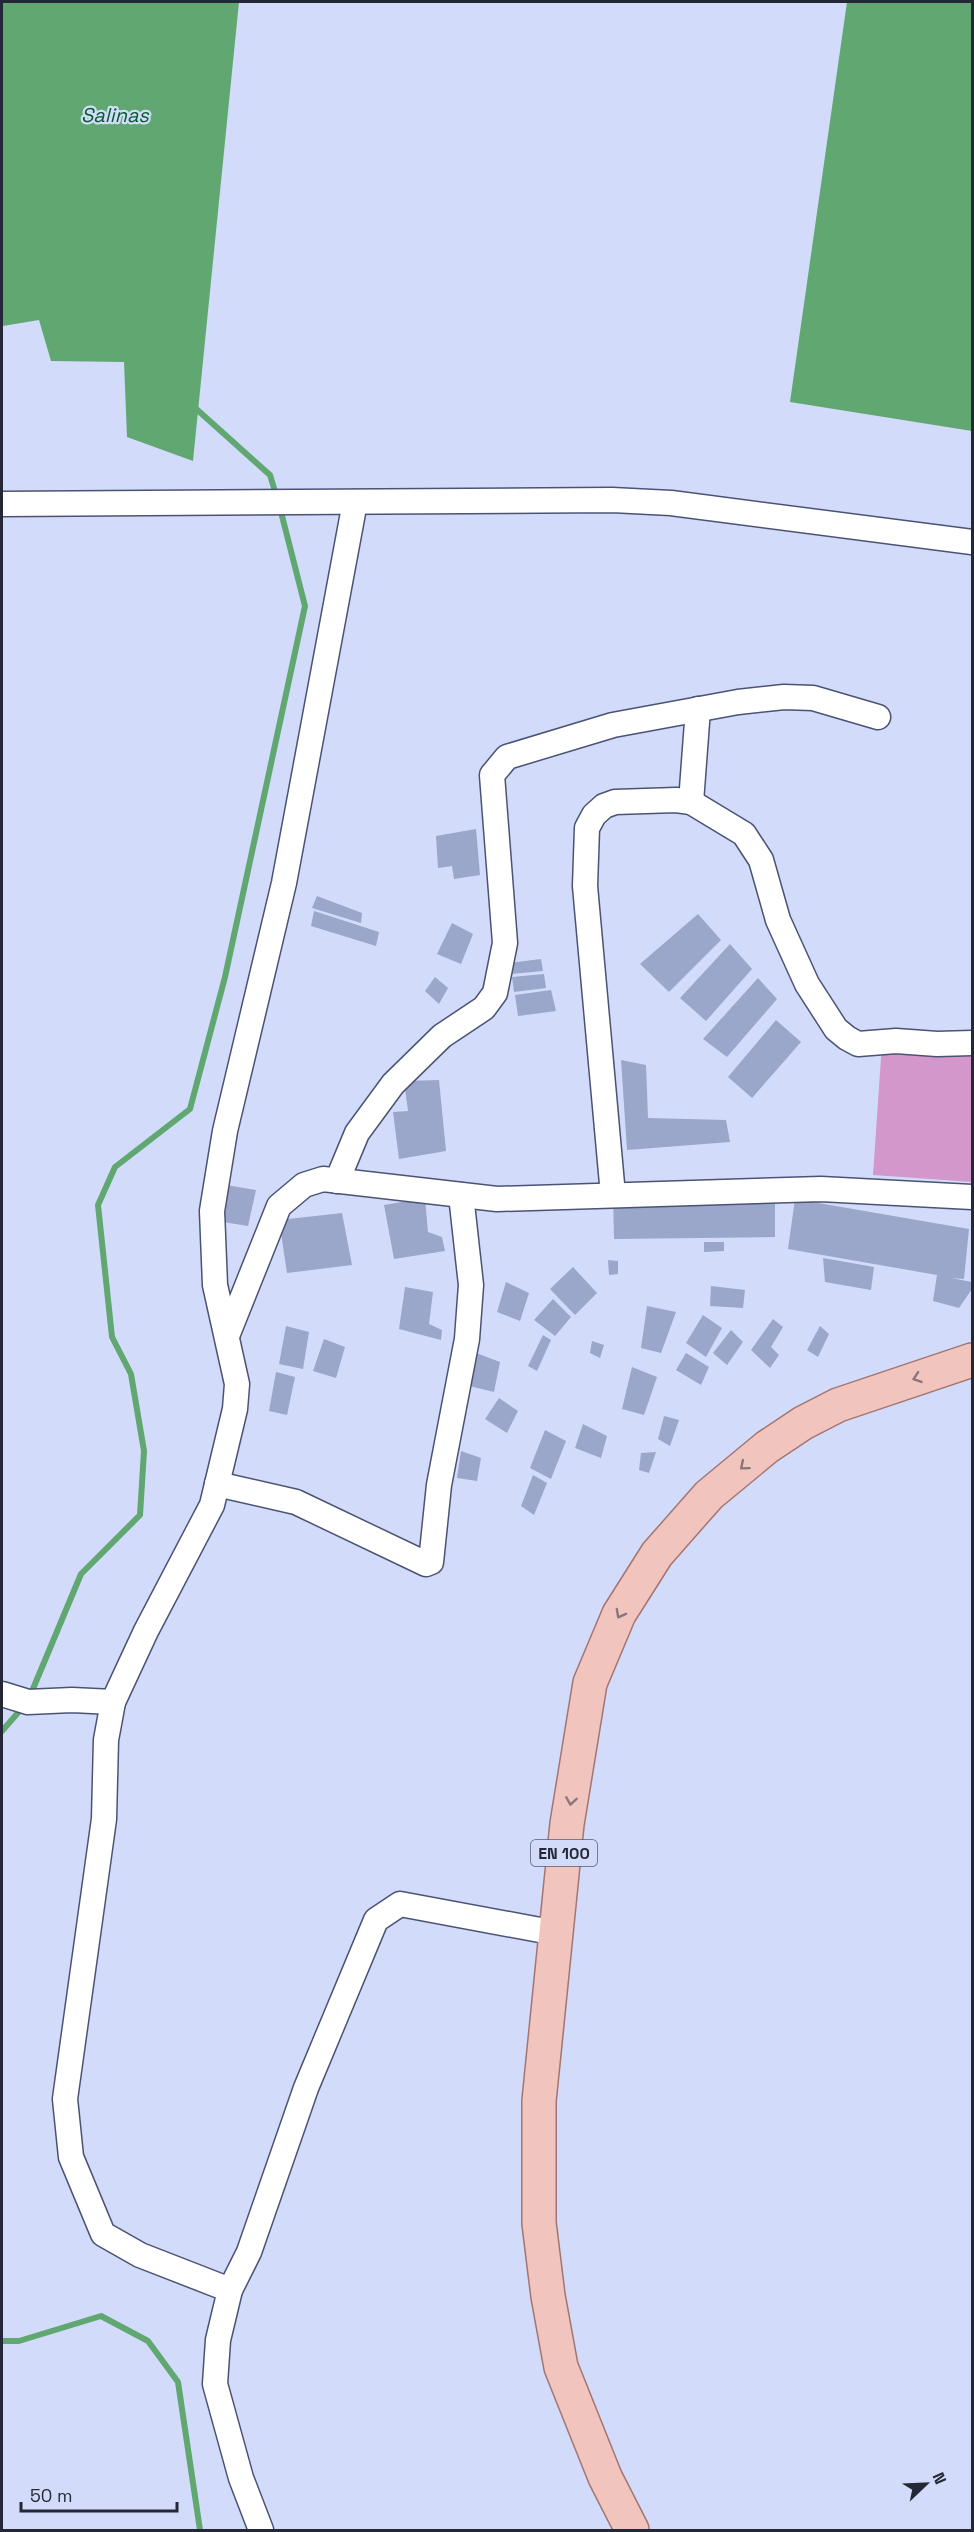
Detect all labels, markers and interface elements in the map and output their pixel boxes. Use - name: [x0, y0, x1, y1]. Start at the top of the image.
- water label: Salinas: [81, 102, 150, 128]
- one-way arrow: [912, 1371, 923, 1384]
- one-way arrow: [740, 1458, 751, 1469]
- one-way arrow: [616, 1607, 627, 1618]
- one-way arrow: [565, 1796, 577, 1805]
- road number: EN 100: [531, 1840, 597, 1866]
- north arrow: [896, 2454, 956, 2514]
- text: N: [928, 2469, 951, 2487]
- scale bar: [21, 2475, 177, 2513]
- text: 50 m: [30, 2484, 72, 2507]

